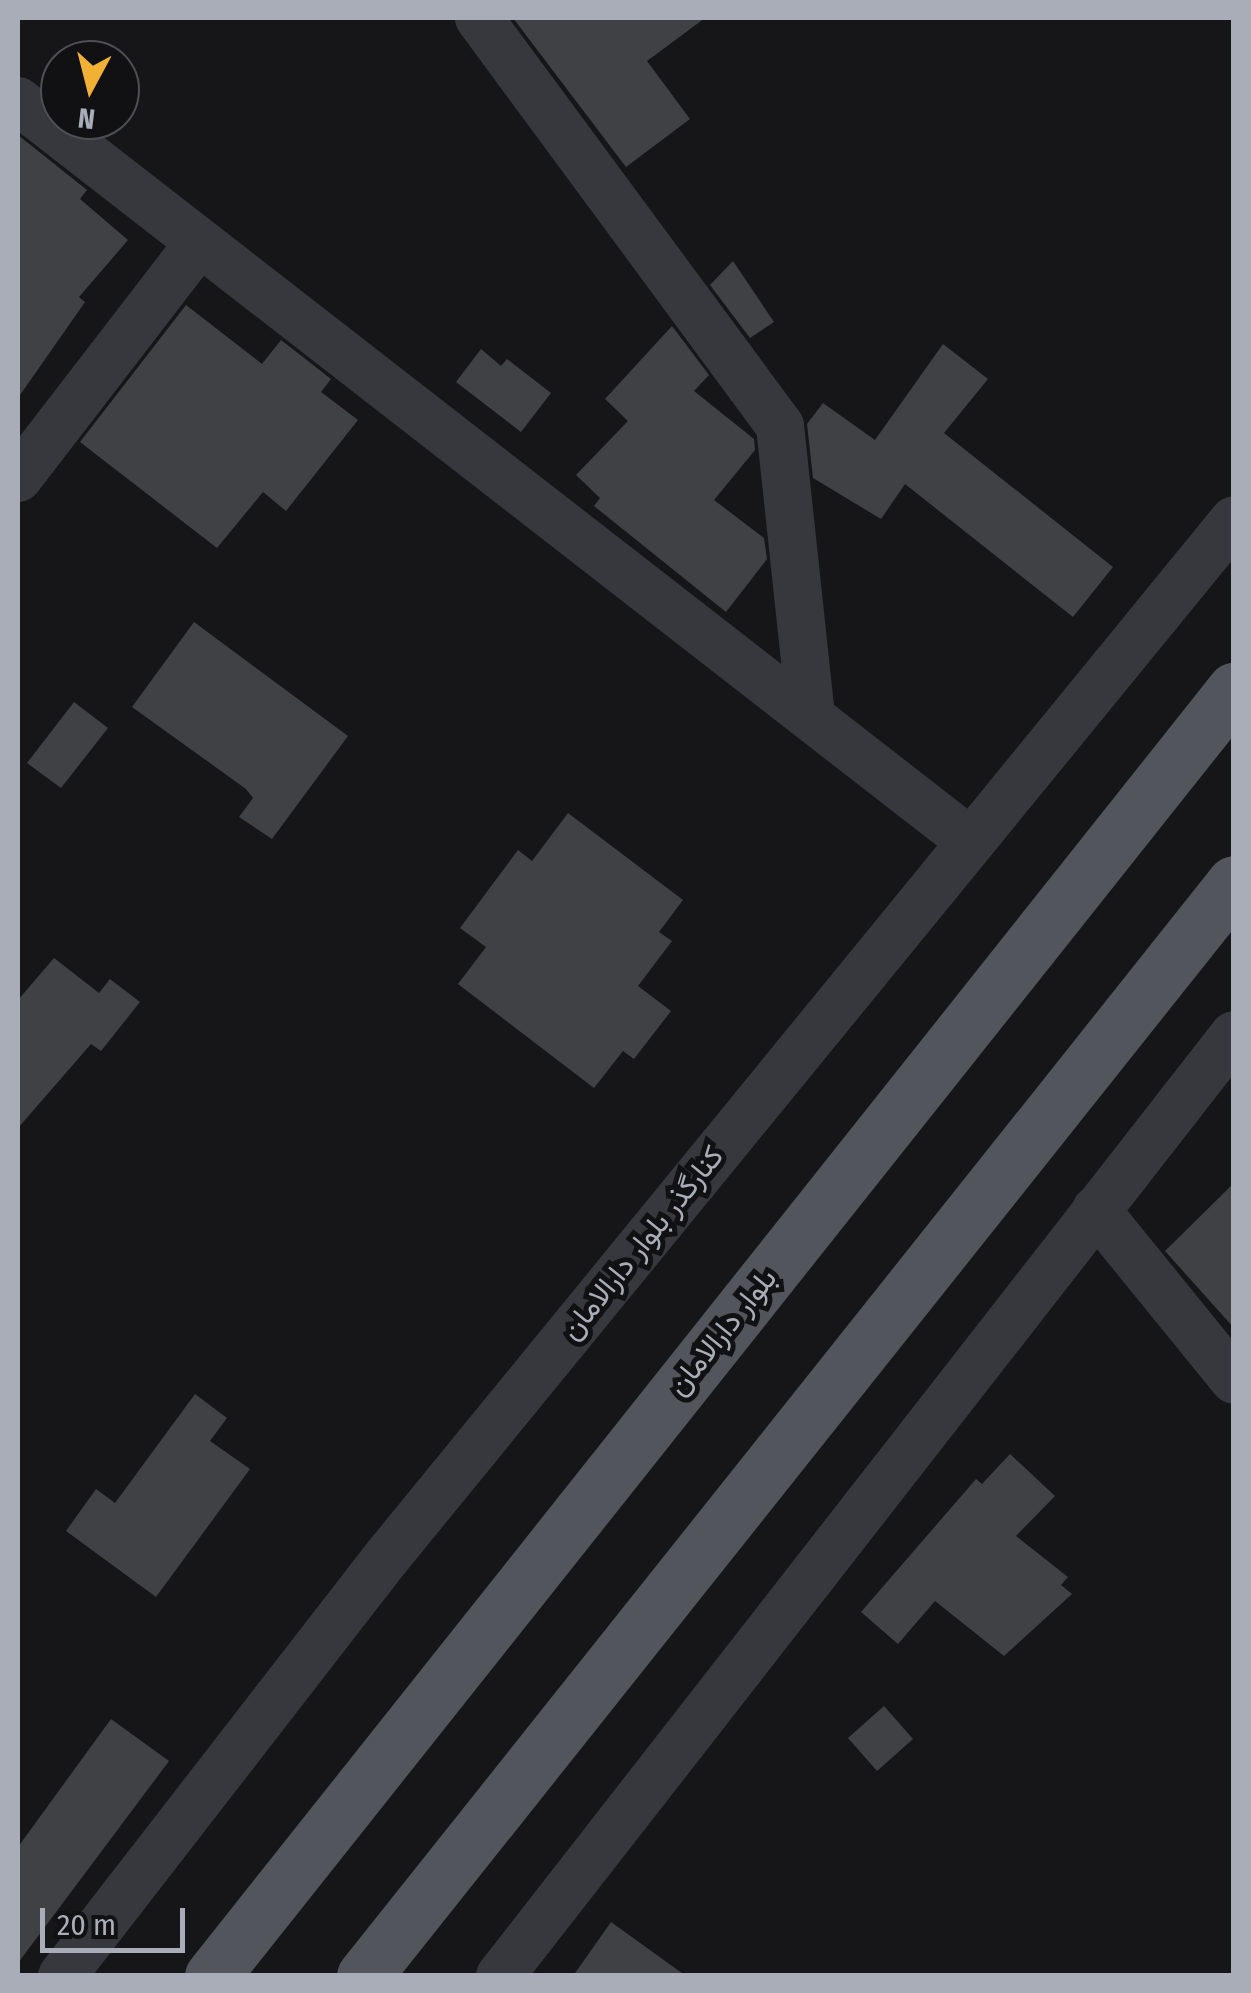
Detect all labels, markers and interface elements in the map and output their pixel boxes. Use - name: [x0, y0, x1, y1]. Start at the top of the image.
- north arrow: [40, 40, 140, 140]
- text: N: [76, 101, 97, 136]
- street label: کنارگذر بلوار دارالامان: [553, 1139, 731, 1347]
- street label: بلوار دارالامان: [660, 1261, 784, 1403]
- scale bar: [45, 1888, 190, 1950]
- text: 20 m: [57, 1907, 116, 1943]

